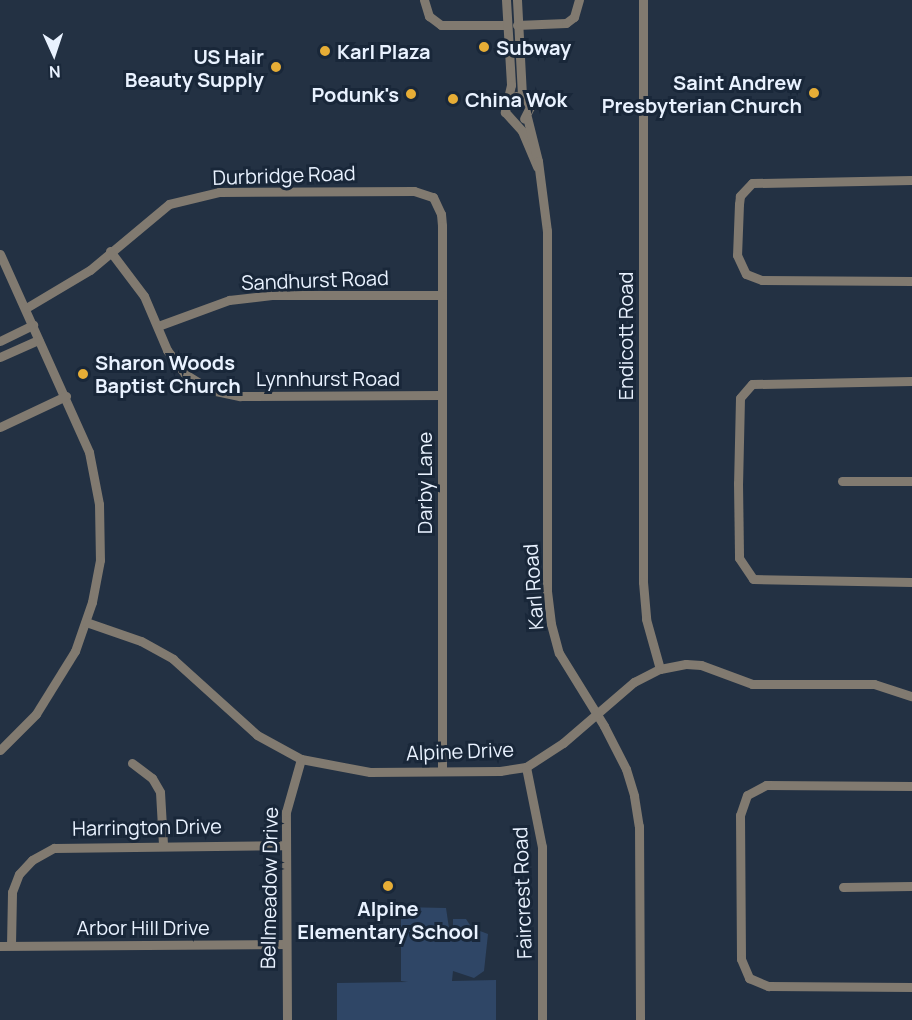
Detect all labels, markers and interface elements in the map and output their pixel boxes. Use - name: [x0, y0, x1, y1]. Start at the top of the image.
- north arrow: [24, 24, 84, 84]
- place label: Subway: [496, 35, 571, 59]
- place label: Karl Plaza: [337, 39, 431, 63]
- marker: Subway: [477, 40, 491, 54]
- place label: US Hair Beauty Supply: [125, 44, 264, 91]
- marker: Karl Plaza: [318, 44, 332, 58]
- marker: US Hair Beauty Supply: [269, 60, 283, 74]
- text: N: [49, 61, 61, 83]
- place label: Saint Andrew Presbyterian Church: [602, 70, 802, 117]
- place label: Podunk's: [311, 82, 399, 106]
- marker: Saint Andrew Presbyterian Church: [807, 86, 821, 100]
- marker: Podunk's: [404, 87, 418, 101]
- place label: China Wok: [465, 87, 567, 111]
- marker: China Wok: [446, 92, 460, 106]
- street label: Durbridge Road: [212, 161, 356, 189]
- street label: Sandhurst Road: [241, 265, 389, 295]
- street label: Endicott Road: [613, 272, 637, 400]
- place label: Sharon Woods Baptist Church: [95, 350, 241, 397]
- street label: Lynnhurst Road: [256, 366, 400, 390]
- marker: Sharon Woods Baptist Church: [76, 367, 90, 381]
- street label: Darby Lane: [412, 432, 436, 534]
- street label: Karl Road: [518, 543, 548, 631]
- street label: Alpine Drive: [406, 737, 514, 765]
- street label: Bellmeadow Drive: [256, 807, 282, 969]
- street label: Harrington Drive: [72, 814, 222, 840]
- street label: Faircrest Road: [508, 827, 536, 959]
- marker: Alpine Elementary School: [381, 879, 395, 893]
- place label: Alpine Elementary School: [297, 896, 479, 943]
- street label: Arbor Hill Drive: [76, 915, 210, 939]

